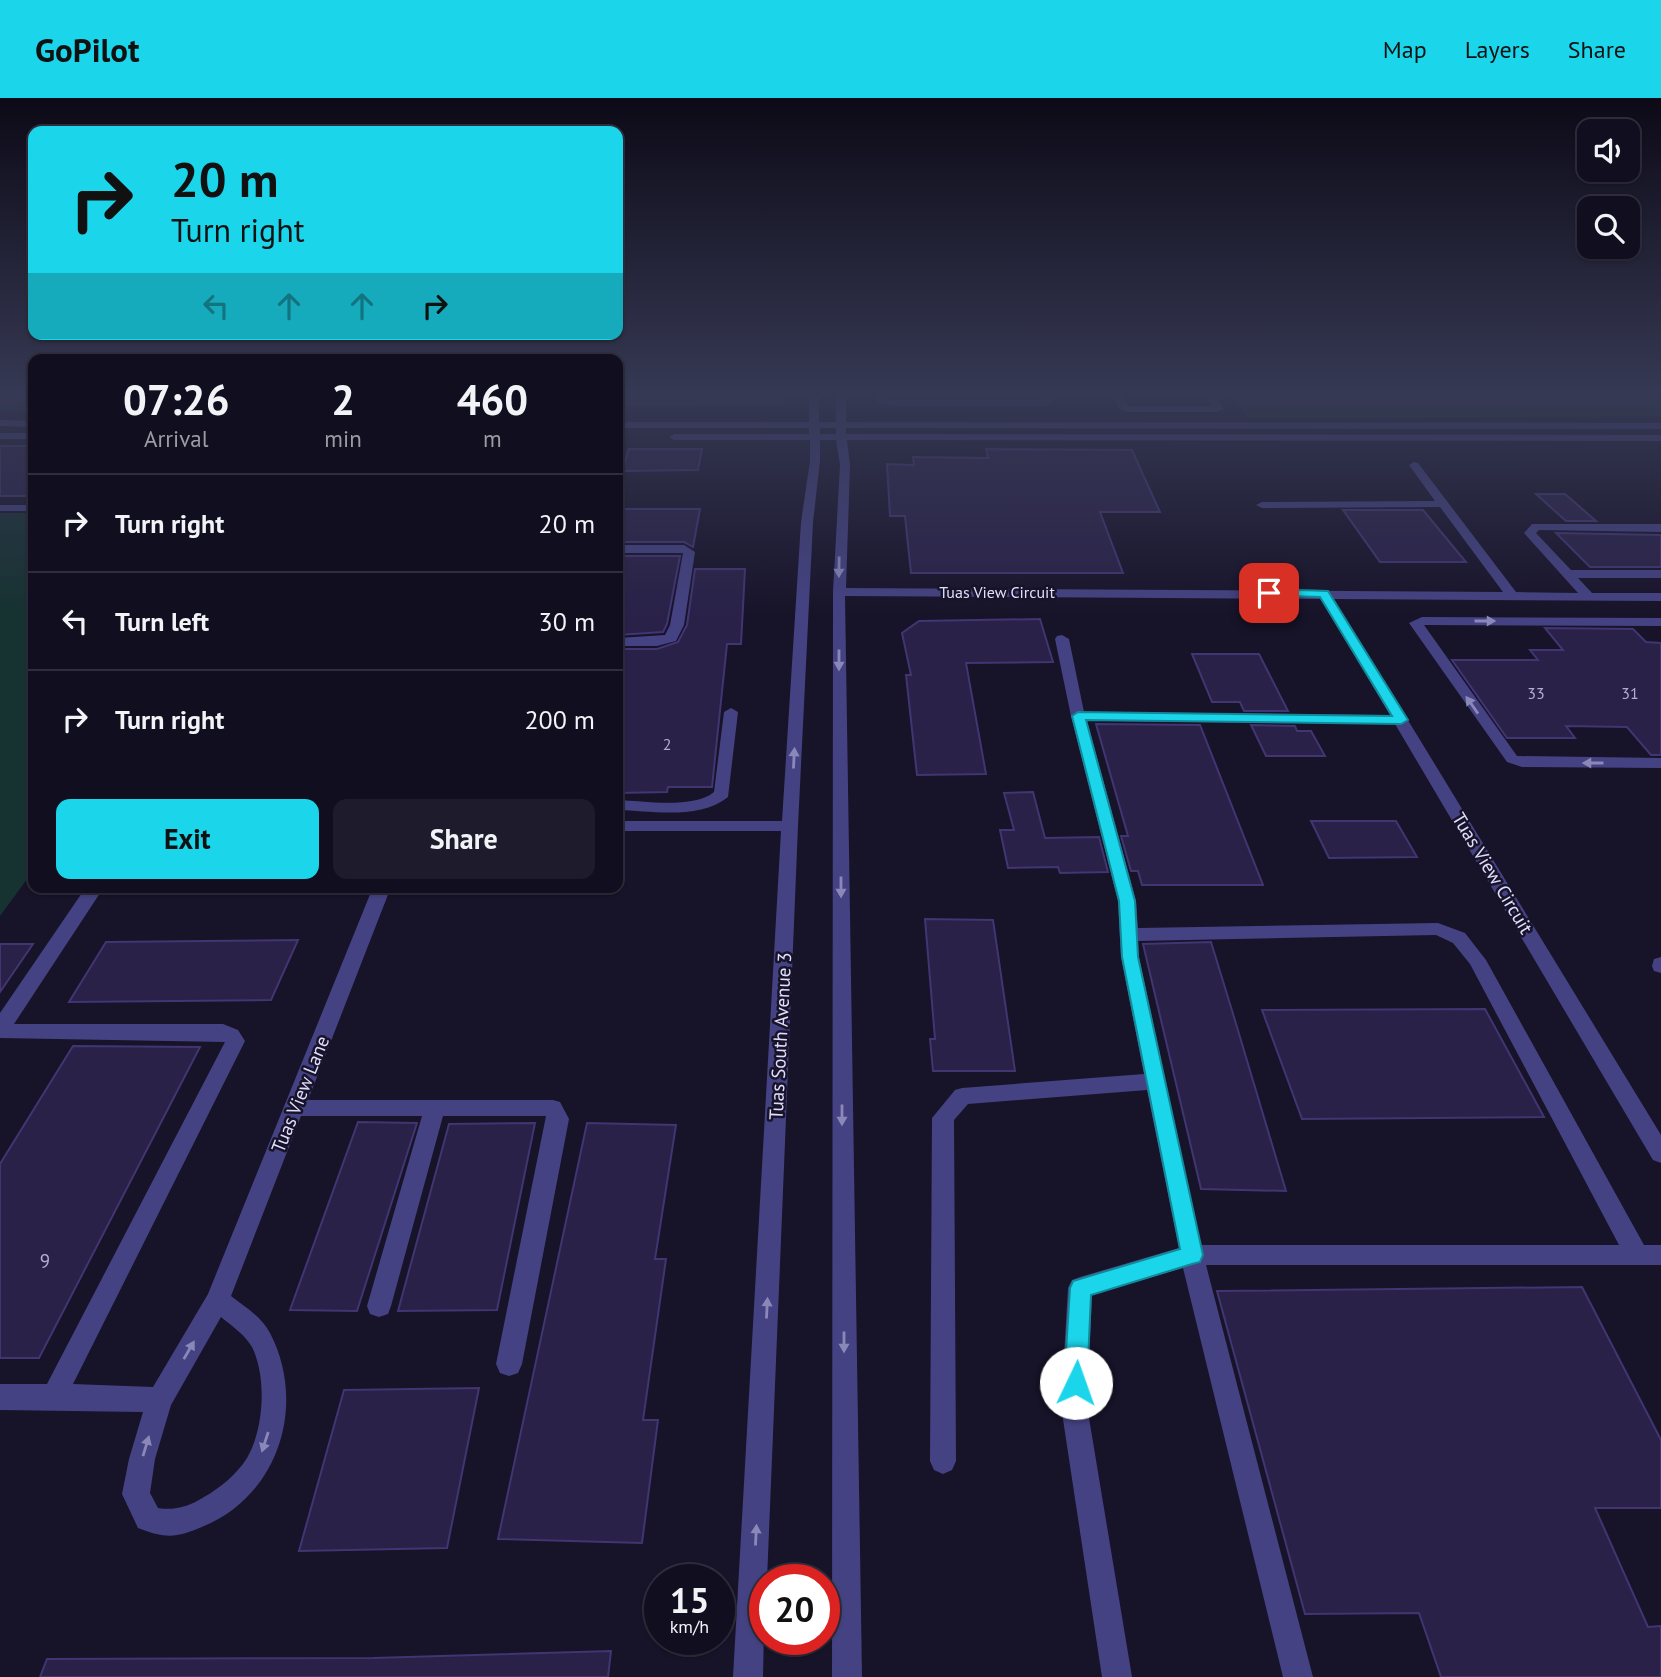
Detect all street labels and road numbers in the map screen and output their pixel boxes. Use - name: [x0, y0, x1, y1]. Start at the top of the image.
- street label: Tuas View Circuit: [939, 582, 1055, 602]
- street label: Tuas View Circuit: [1447, 808, 1539, 939]
- street label: Tuas South Avenue 3: [764, 952, 796, 1120]
- street label: Tuas View Lane: [266, 1032, 334, 1156]

